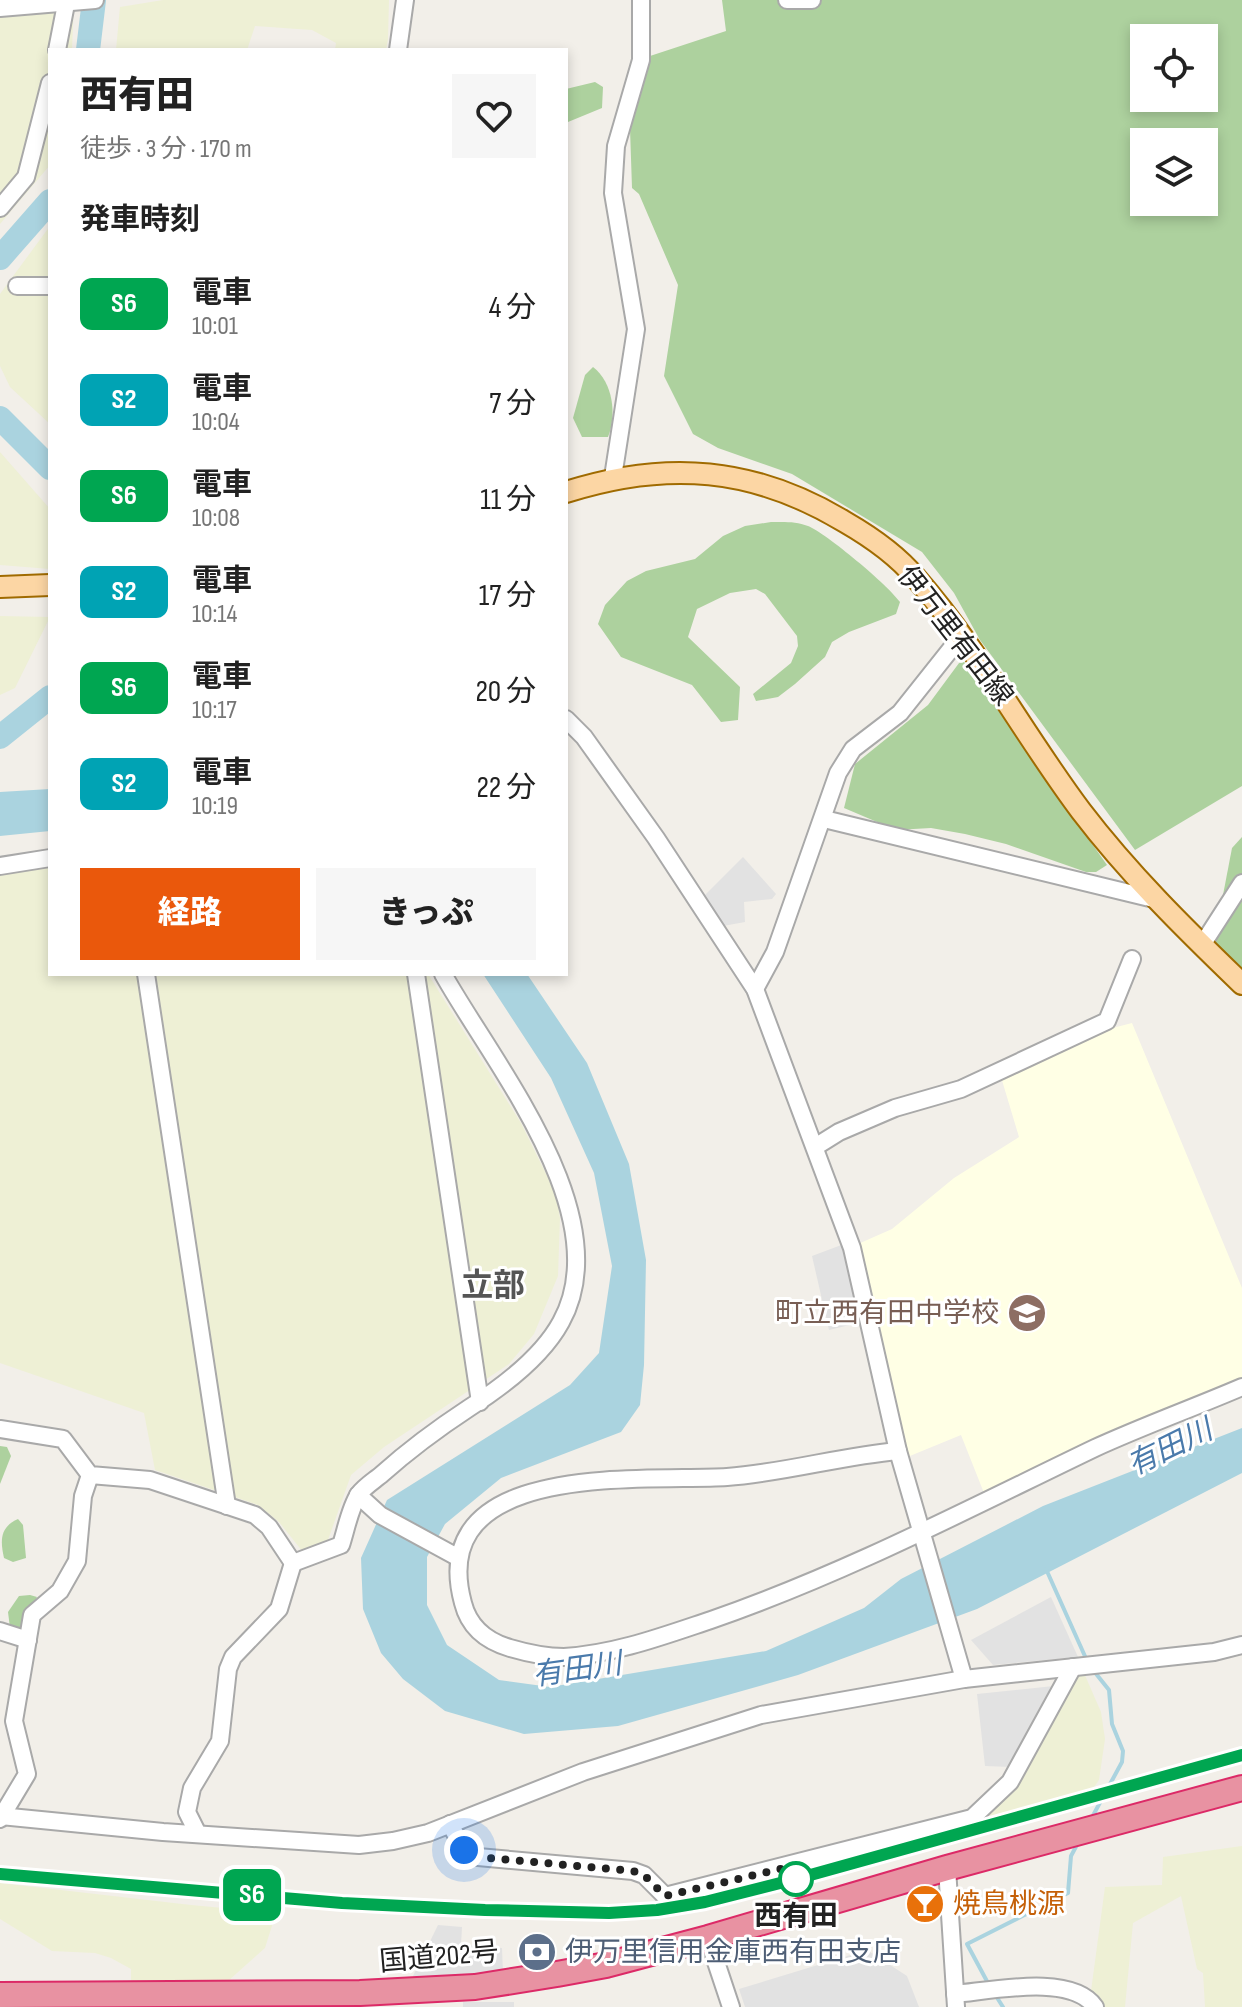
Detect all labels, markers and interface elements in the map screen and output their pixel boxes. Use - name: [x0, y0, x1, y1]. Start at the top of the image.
- map controls: [1130, 24, 1218, 216]
- button: locate: [1130, 24, 1218, 112]
- text: 西有田: [80, 74, 194, 119]
- button: heart: [452, 74, 536, 158]
- button: layers: [1130, 128, 1218, 216]
- text: 徒歩 · 3 分 · 170 m: [80, 134, 252, 165]
- text: 発車時刻: [80, 202, 200, 238]
- text: 電車: [192, 275, 252, 311]
- text: S6: [111, 287, 137, 320]
- text: 4 分: [489, 290, 536, 326]
- text: 10:01: [192, 311, 238, 342]
- text: 電車: [192, 371, 252, 407]
- text: S2: [112, 383, 136, 416]
- text: 7 分: [489, 386, 536, 422]
- text: 10:04: [192, 407, 240, 438]
- text: 電車: [192, 467, 252, 503]
- text: S6: [111, 479, 137, 512]
- text: 11 分: [480, 482, 536, 518]
- text: 10:08: [192, 503, 240, 534]
- street label: 伊万里有田線: [890, 560, 1020, 712]
- text: 電車: [192, 563, 252, 599]
- text: S2: [112, 575, 136, 608]
- text: 17 分: [479, 578, 536, 614]
- text: 10:14: [192, 599, 237, 630]
- text: 電車: [192, 659, 252, 695]
- text: S6: [111, 671, 137, 704]
- text: 20 分: [475, 674, 536, 710]
- text: 10:17: [192, 695, 237, 726]
- text: 電車: [192, 755, 252, 791]
- text: S2: [112, 767, 136, 800]
- text: 22 分: [476, 770, 536, 806]
- text: 10:19: [192, 791, 238, 822]
- button: 経路: [80, 868, 300, 960]
- button: きっぷ: [316, 868, 536, 960]
- district label: 立部: [461, 1267, 525, 1306]
- school or university icon: 町立西有田中学校: [1006, 1292, 1048, 1334]
- place label: 町立西有田中学校: [775, 1297, 999, 1330]
- water label: 有田川: [1122, 1411, 1221, 1484]
- water label: 有田川: [530, 1645, 627, 1694]
- your location: [444, 1830, 484, 1870]
- marker: 西有田: [779, 1862, 813, 1896]
- line badge: S6: [216, 1869, 288, 1921]
- text: S6: [239, 1878, 265, 1911]
- bar icon: 焼鳥桃源: [904, 1883, 946, 1925]
- place label: 焼鳥桃源: [953, 1888, 1065, 1921]
- place label: 西有田: [754, 1900, 838, 1933]
- bank icon: 伊万里信用金庫西有田支店: [516, 1931, 558, 1973]
- street label: 国道202号: [378, 1935, 500, 1979]
- place label: 伊万里信用金庫西有田支店: [565, 1936, 901, 1969]

